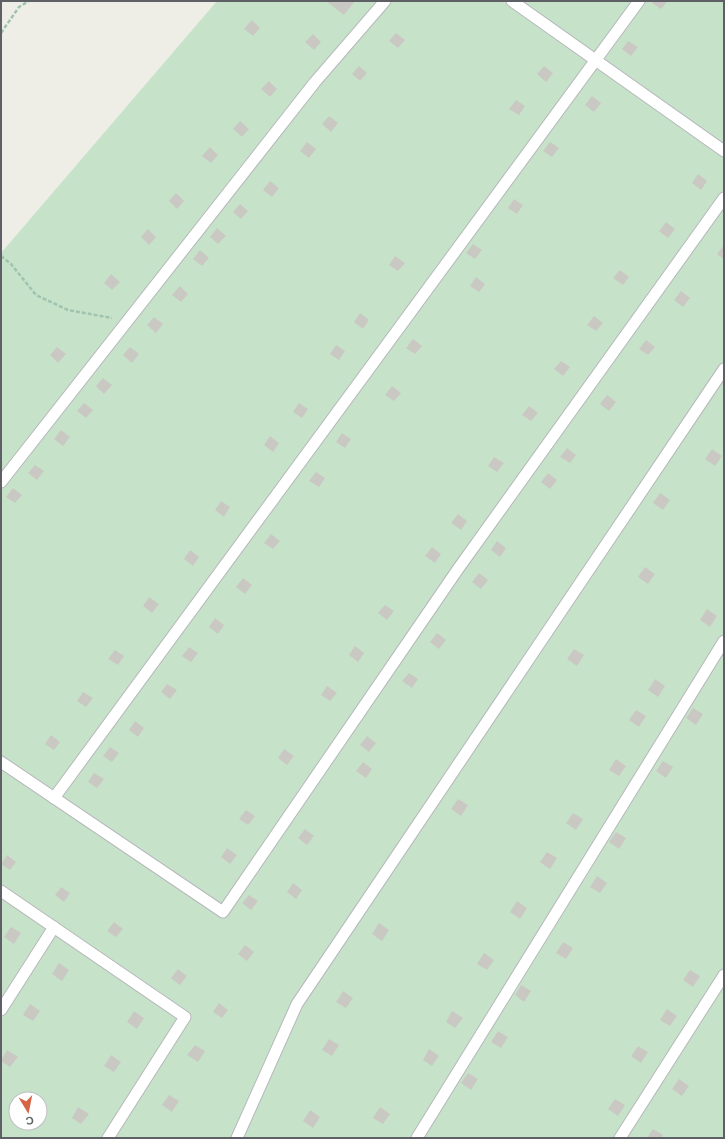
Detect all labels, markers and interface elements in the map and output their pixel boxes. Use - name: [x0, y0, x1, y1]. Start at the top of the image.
- north arrow: [8, 1091, 48, 1131]
- text: С: [25, 1113, 35, 1128]

